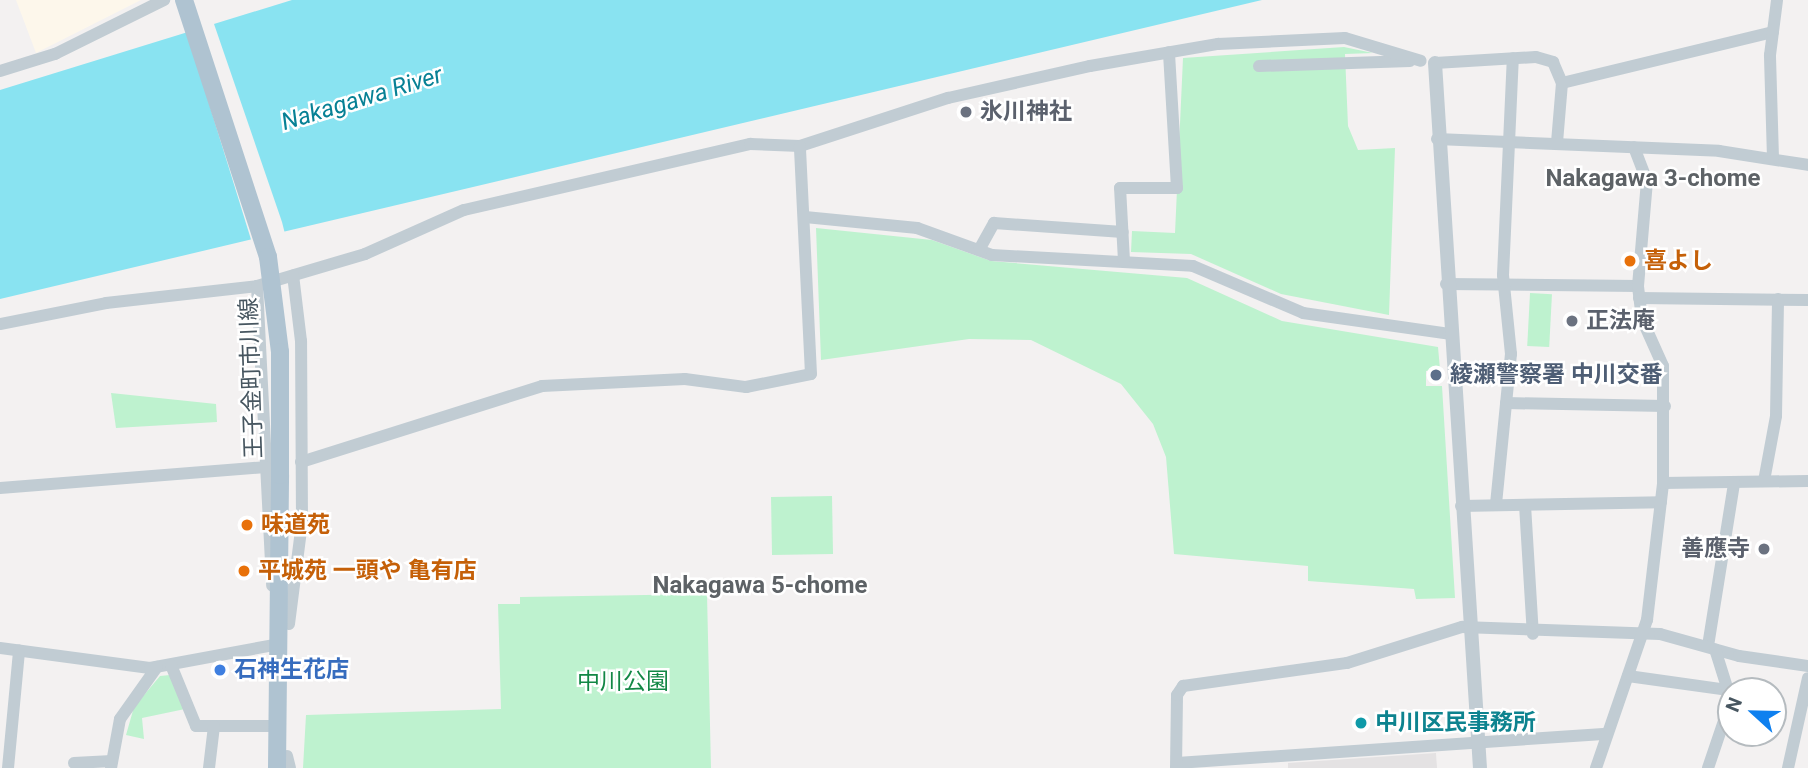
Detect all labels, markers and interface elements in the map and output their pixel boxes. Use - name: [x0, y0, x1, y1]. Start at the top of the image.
- water label: Nakagawa River: [278, 61, 446, 137]
- place label: 氷川神社: [980, 98, 1072, 126]
- marker: 氷川神社: [958, 104, 974, 120]
- district label: Nakagawa 3-chome: [1546, 165, 1760, 193]
- place label: 喜よし: [1644, 247, 1713, 275]
- marker: 喜よし: [1622, 253, 1638, 269]
- street label: 王子金町市川線: [235, 297, 269, 459]
- place label: 正法庵: [1586, 307, 1655, 335]
- marker: 正法庵: [1564, 313, 1580, 329]
- place label: 綾瀬警察署 中川交番: [1450, 361, 1663, 389]
- marker: 綾瀬警察署 中川交番: [1428, 367, 1444, 383]
- place label: 味道苑: [261, 511, 330, 539]
- marker: 味道苑: [239, 517, 255, 533]
- place label: 善應寺: [1681, 535, 1750, 563]
- marker: 善應寺: [1756, 541, 1772, 557]
- place label: 平城苑 一頭や 亀有店: [258, 557, 476, 585]
- marker: 平城苑 一頭や 亀有店: [236, 563, 252, 579]
- district label: Nakagawa 5-chome: [653, 572, 867, 600]
- place label: 石神生花店: [234, 656, 349, 684]
- marker: 石神生花店: [212, 662, 228, 678]
- park label: 中川公園: [577, 668, 669, 696]
- north arrow: [1717, 677, 1787, 747]
- text: N: [1721, 694, 1747, 715]
- place label: 中川区民事務所: [1375, 709, 1536, 737]
- marker: 中川区民事務所: [1353, 715, 1369, 731]

